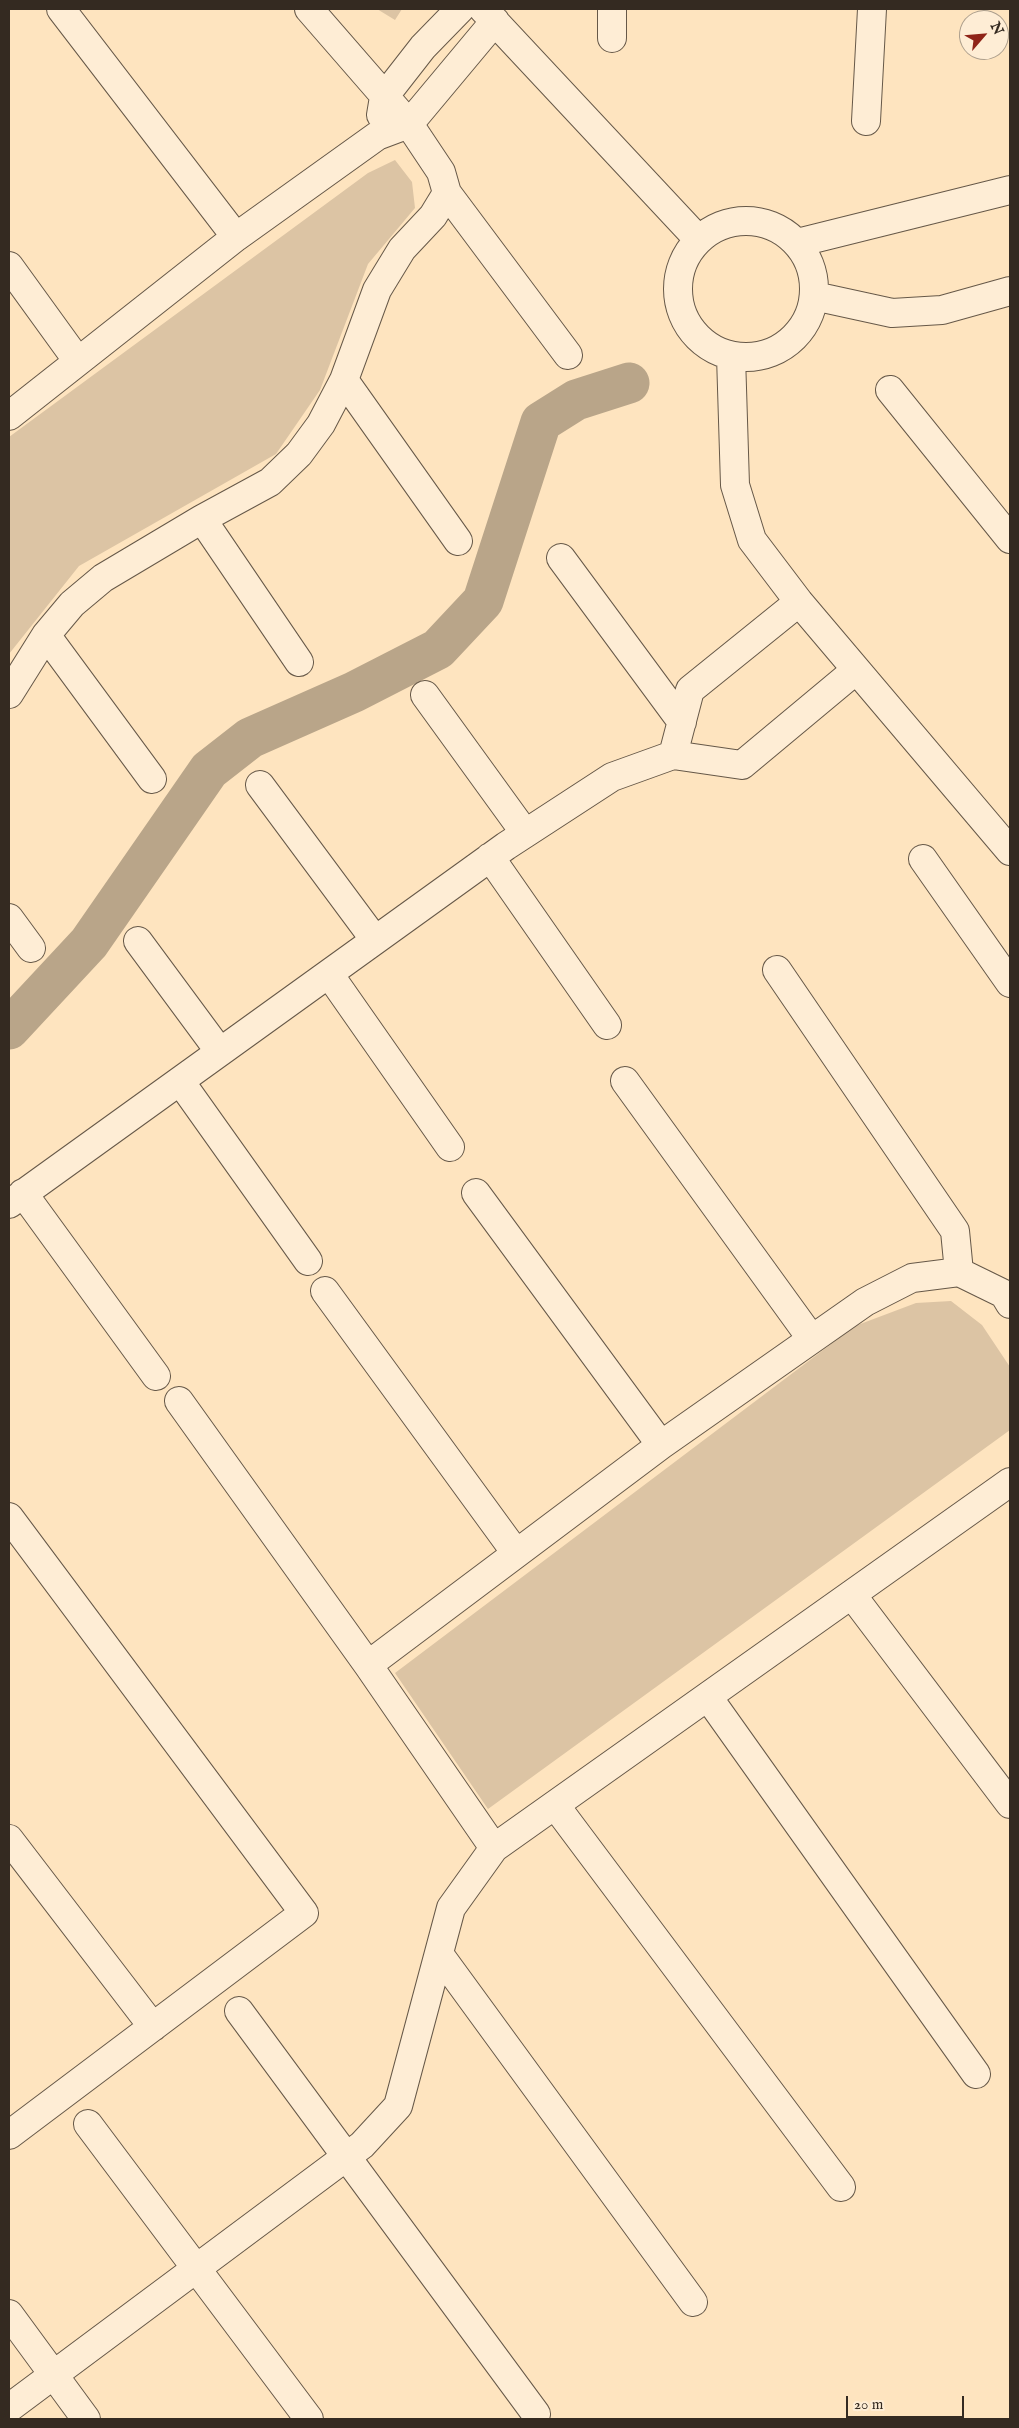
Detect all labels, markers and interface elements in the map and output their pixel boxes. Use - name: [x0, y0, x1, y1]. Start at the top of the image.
- north arrow: [959, 10, 1009, 60]
- text: N: [986, 19, 1007, 38]
- scale bar: [849, 2386, 966, 2418]
- text: 20 m: [854, 2395, 883, 2414]

